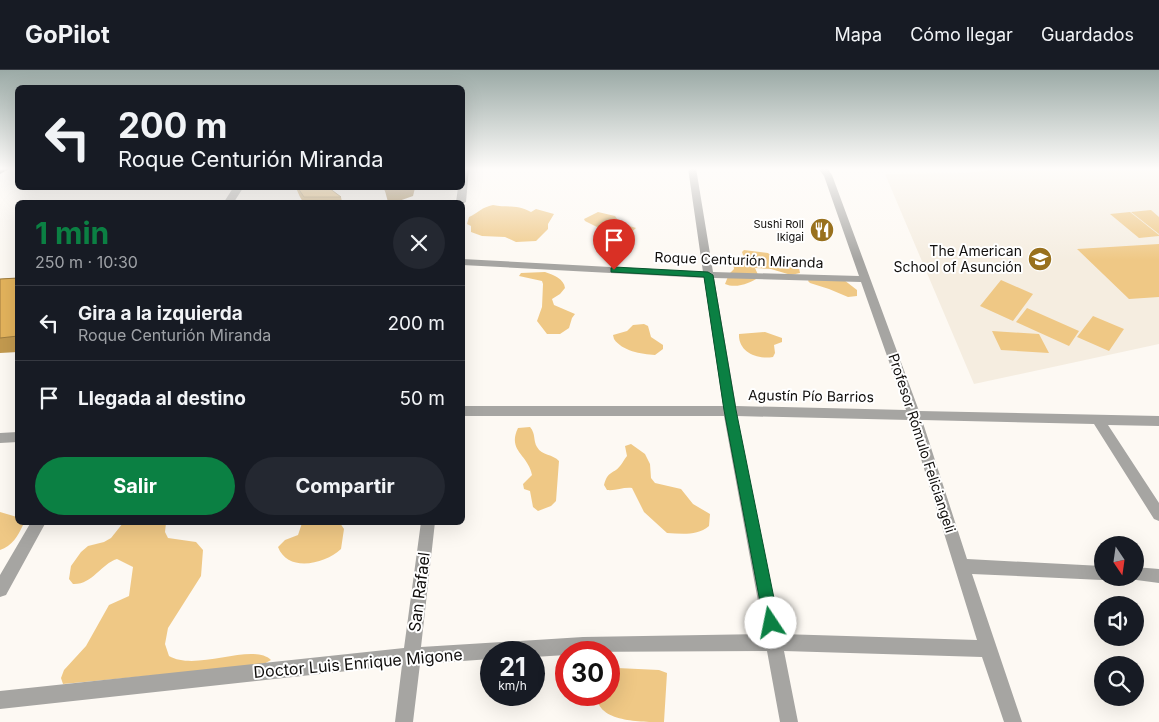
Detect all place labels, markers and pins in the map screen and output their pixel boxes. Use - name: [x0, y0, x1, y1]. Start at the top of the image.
- place label: Sushi Roll Ikigai: [754, 217, 804, 244]
- restaurant icon: Sushi Roll Ikigai: [809, 217, 835, 243]
- pin: [593, 219, 635, 270]
- place label: The American School of Asunción: [893, 242, 1022, 275]
- school or university icon: The American School of Asunción: [1027, 246, 1053, 272]

